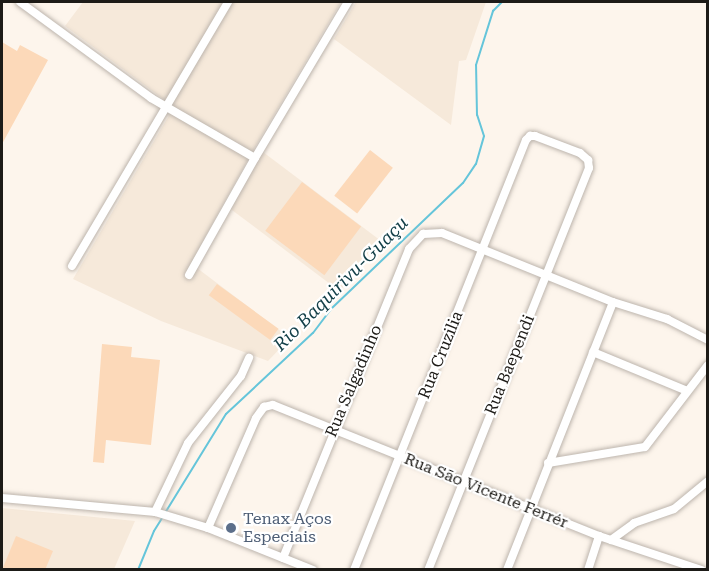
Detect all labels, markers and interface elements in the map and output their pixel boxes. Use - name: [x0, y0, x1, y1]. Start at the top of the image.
- water label: Rio Baquirivu-Guaçu: [269, 212, 413, 356]
- street label: Rua Cruzilia: [415, 308, 467, 402]
- street label: Rua Baependi: [481, 312, 539, 418]
- street label: Rua Salgadinho: [322, 322, 386, 440]
- street label: Rua São Vicente Ferrér: [401, 449, 571, 533]
- place label: Tenax Aços Especiais: [243, 509, 331, 547]
- marker: Tenax Aços Especiais: [224, 521, 238, 535]

